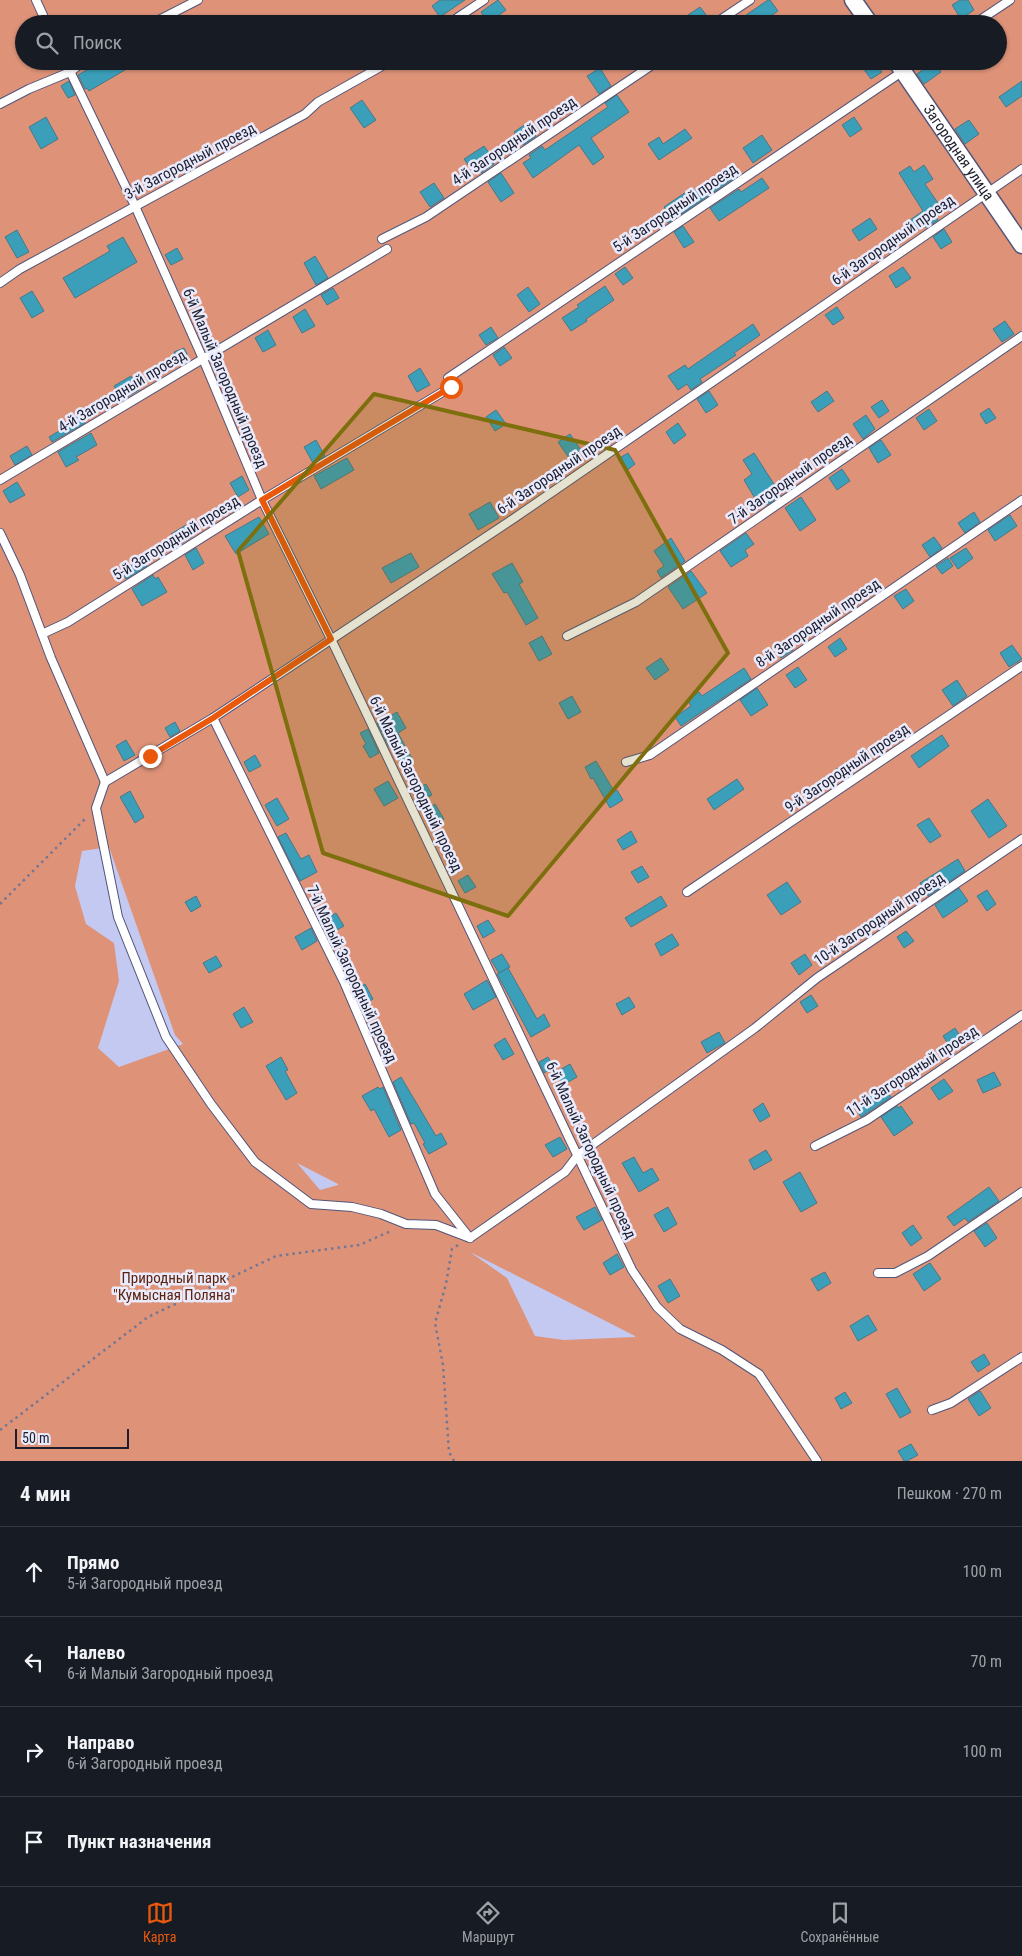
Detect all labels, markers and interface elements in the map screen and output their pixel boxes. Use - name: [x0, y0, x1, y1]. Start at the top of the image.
- search box: [15, 15, 1007, 70]
- icon: search: [33, 29, 61, 57]
- text: Поиск: [73, 31, 122, 54]
- street label: 4-й Загородный проезд: [449, 93, 579, 189]
- street label: Загородная улица: [920, 101, 998, 204]
- street label: 3-й Загородный проезд: [121, 119, 259, 203]
- street label: 5-й Загородный проезд: [610, 160, 740, 256]
- street label: 6-й Загородный проезд: [828, 191, 958, 289]
- street label: 6-й Малый Загородный проезд: [179, 286, 271, 470]
- street label: 4-й Загородный проезд: [55, 346, 189, 436]
- route start: [440, 376, 463, 399]
- street label: 6-й Загородный проезд: [494, 422, 624, 518]
- street label: 7-й Загородный проезд: [725, 430, 855, 528]
- street label: 5-й Загородный проезд: [109, 492, 243, 584]
- street label: 8-й Загородный проезд: [753, 575, 883, 671]
- street label: 6-й Малый Загородный проезд: [366, 693, 466, 875]
- street label: 9-й Загородный проезд: [782, 720, 912, 816]
- route end: [139, 745, 162, 768]
- street label: 10-й Загородный проезд: [810, 869, 948, 969]
- street label: 7-й Малый Загородный проезд: [303, 883, 401, 1065]
- street label: 11-й Загородный проезд: [843, 1022, 981, 1120]
- street label: 6-й Малый Загородный проезд: [542, 1059, 640, 1241]
- park label: Природный парк "Кумысная Поляна": [113, 1269, 235, 1304]
- scale bar: [15, 1426, 129, 1449]
- text: 50 m: [22, 1430, 50, 1446]
- text: 4 мин: [20, 1482, 70, 1506]
- text: Пешком · 270 m: [897, 1484, 1002, 1503]
- text: Прямо: [67, 1551, 120, 1574]
- icon: ahead: [20, 1558, 48, 1586]
- text: 100 m: [963, 1562, 1002, 1581]
- text: 5-й Загородный проезд: [67, 1574, 223, 1593]
- text: Налево: [67, 1641, 125, 1664]
- icon: left: [20, 1648, 48, 1676]
- text: 70 m: [970, 1652, 1002, 1671]
- text: 6-й Малый Загородный проезд: [67, 1664, 273, 1683]
- text: Направо: [67, 1731, 134, 1754]
- icon: right: [20, 1738, 48, 1766]
- text: 100 m: [963, 1742, 1002, 1761]
- text: 6-й Загородный проезд: [67, 1754, 223, 1773]
- icon: arrive: [20, 1828, 48, 1856]
- text: Пункт назначения: [67, 1830, 211, 1853]
- tab: Карта: [143, 1899, 176, 1945]
- tab: Маршрут: [462, 1899, 515, 1945]
- tab: Сохранённые: [801, 1899, 879, 1945]

